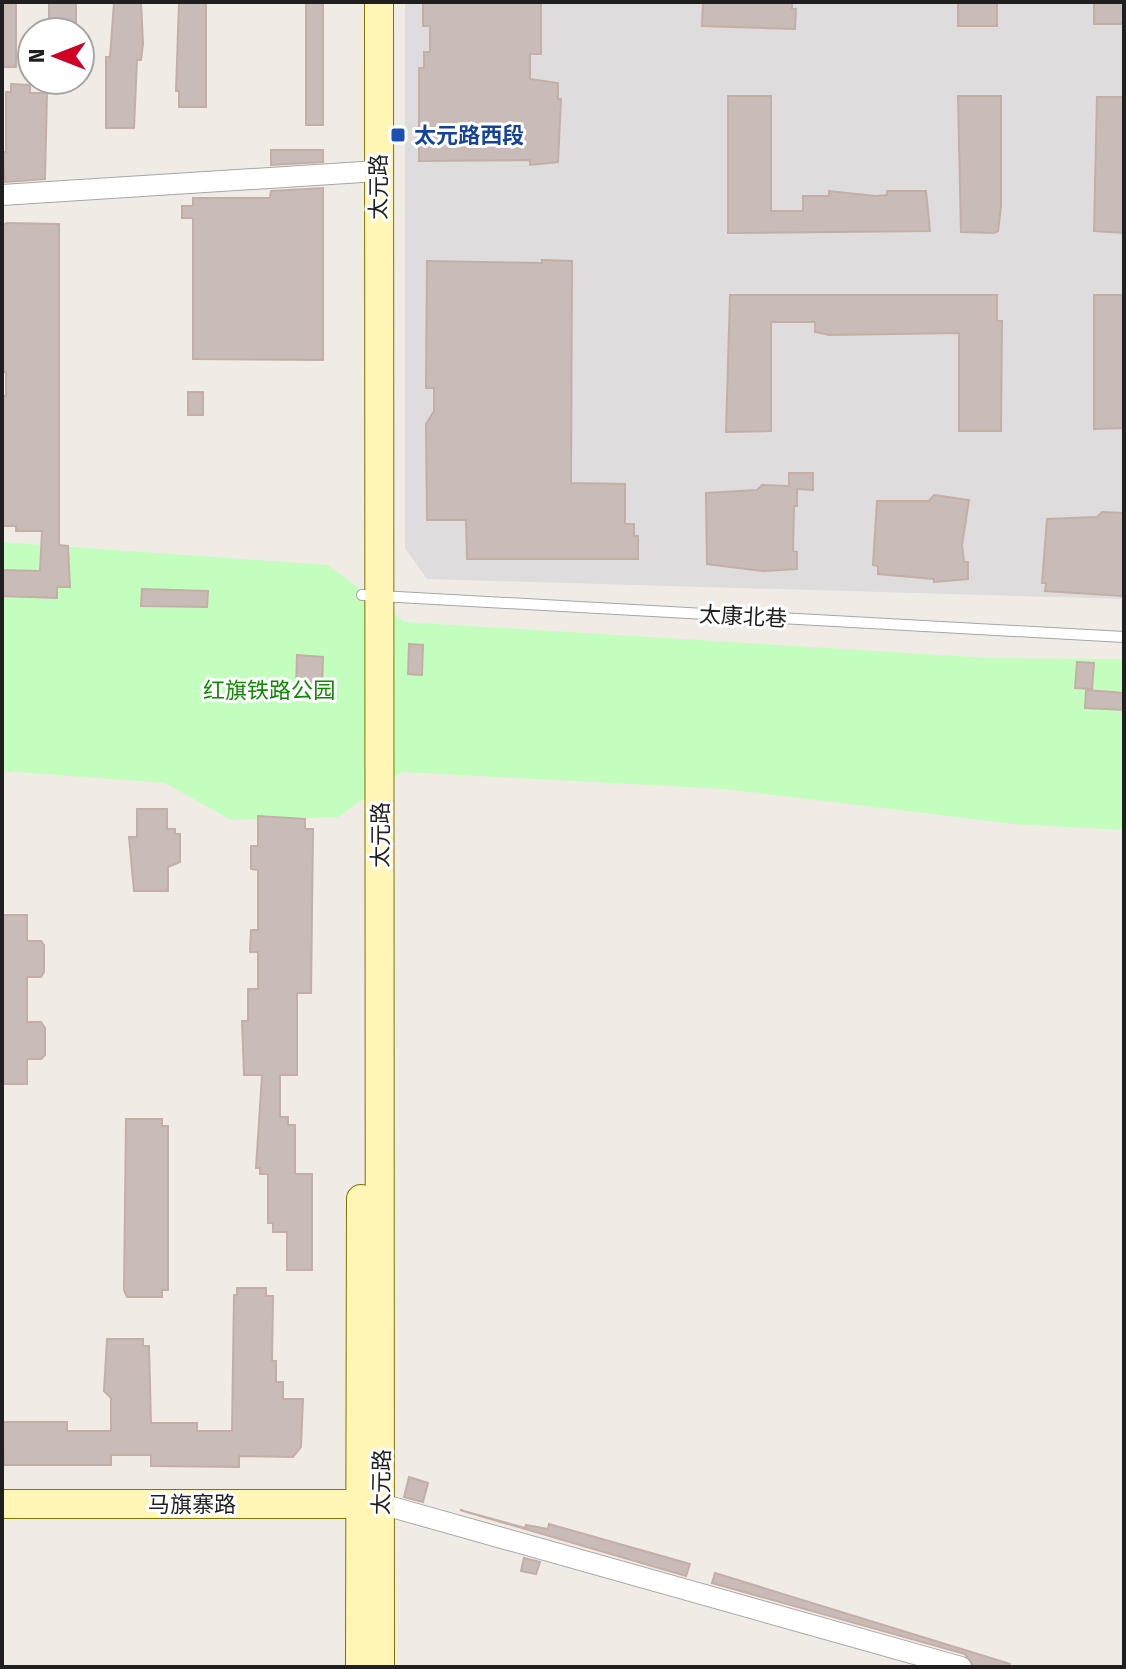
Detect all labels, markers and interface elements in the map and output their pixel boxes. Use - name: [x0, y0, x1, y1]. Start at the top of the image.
- north arrow: [16, 16, 96, 96]
- text: N: [23, 49, 50, 63]
- place label: 太元路西段: [414, 122, 524, 149]
- marker: 太元路西段: [389, 126, 407, 144]
- street label: 太元路: [365, 154, 392, 220]
- street label: 太康北巷: [698, 601, 788, 632]
- park label: 红旗铁路公园: [203, 677, 335, 704]
- street label: 太元路: [367, 802, 394, 868]
- street label: 太元路: [367, 1449, 396, 1515]
- street label: 马旗寨路: [148, 1491, 236, 1518]

